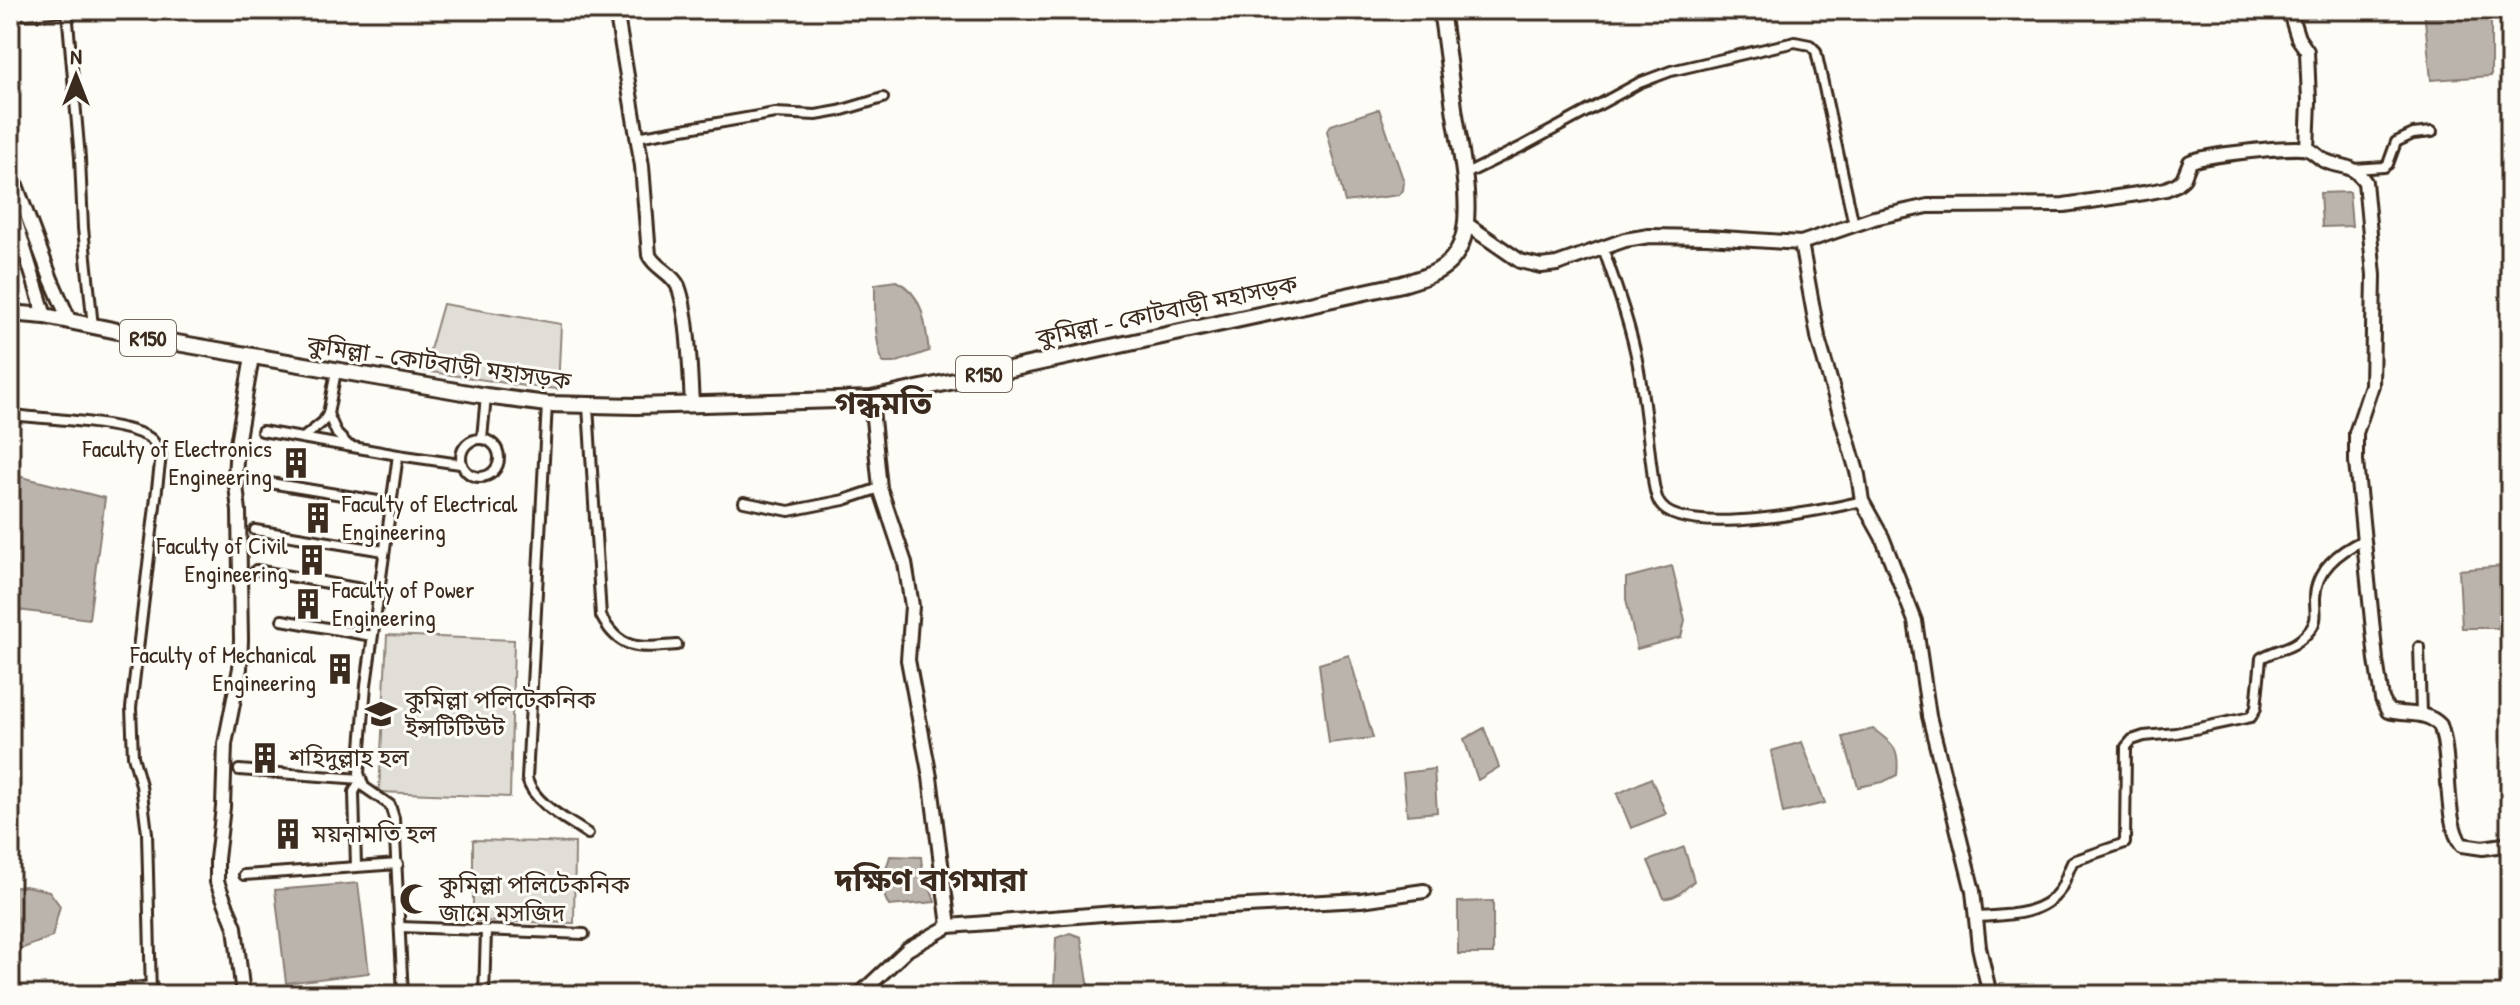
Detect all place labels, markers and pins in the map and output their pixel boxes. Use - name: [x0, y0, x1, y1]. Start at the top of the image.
- place label: Faculty of Electronics Engineering: [82, 432, 272, 492]
- building icon: Faculty of Electronics Engineering: [279, 446, 313, 480]
- place label: Faculty of Electrical Engineering: [341, 487, 518, 547]
- building icon: Faculty of Electrical Engineering: [301, 501, 335, 535]
- place label: Faculty of Civil Engineering: [156, 529, 289, 589]
- building icon: Faculty of Civil Engineering: [295, 543, 329, 577]
- place label: Faculty of Power Engineering: [331, 573, 475, 633]
- building icon: Faculty of Power Engineering: [291, 587, 325, 621]
- place label: Faculty of Mechanical Engineering: [130, 638, 317, 698]
- building icon: Faculty of Mechanical Engineering: [323, 652, 357, 686]
- place label: কুমিল্লা পলিটেকনিক ইন্সটিটিউট: [404, 683, 596, 743]
- school or university icon: কুমিল্লা পলিটেকনিক ইন্সটিটিউট: [364, 697, 398, 731]
- building icon: শহিদুল্লাহ হল: [248, 741, 282, 775]
- place label: শহিদুল্লাহ হল: [288, 741, 409, 773]
- building icon: ময়নামতি হল: [271, 817, 305, 851]
- place label: ময়নামতি হল: [311, 817, 437, 849]
- place label: কুমিল্লা পলিটেকনিক জামে মসজিদ: [438, 868, 630, 928]
- mosque icon: কুমিল্লা পলিটেকনিক জামে মসজিদ: [398, 882, 432, 916]

